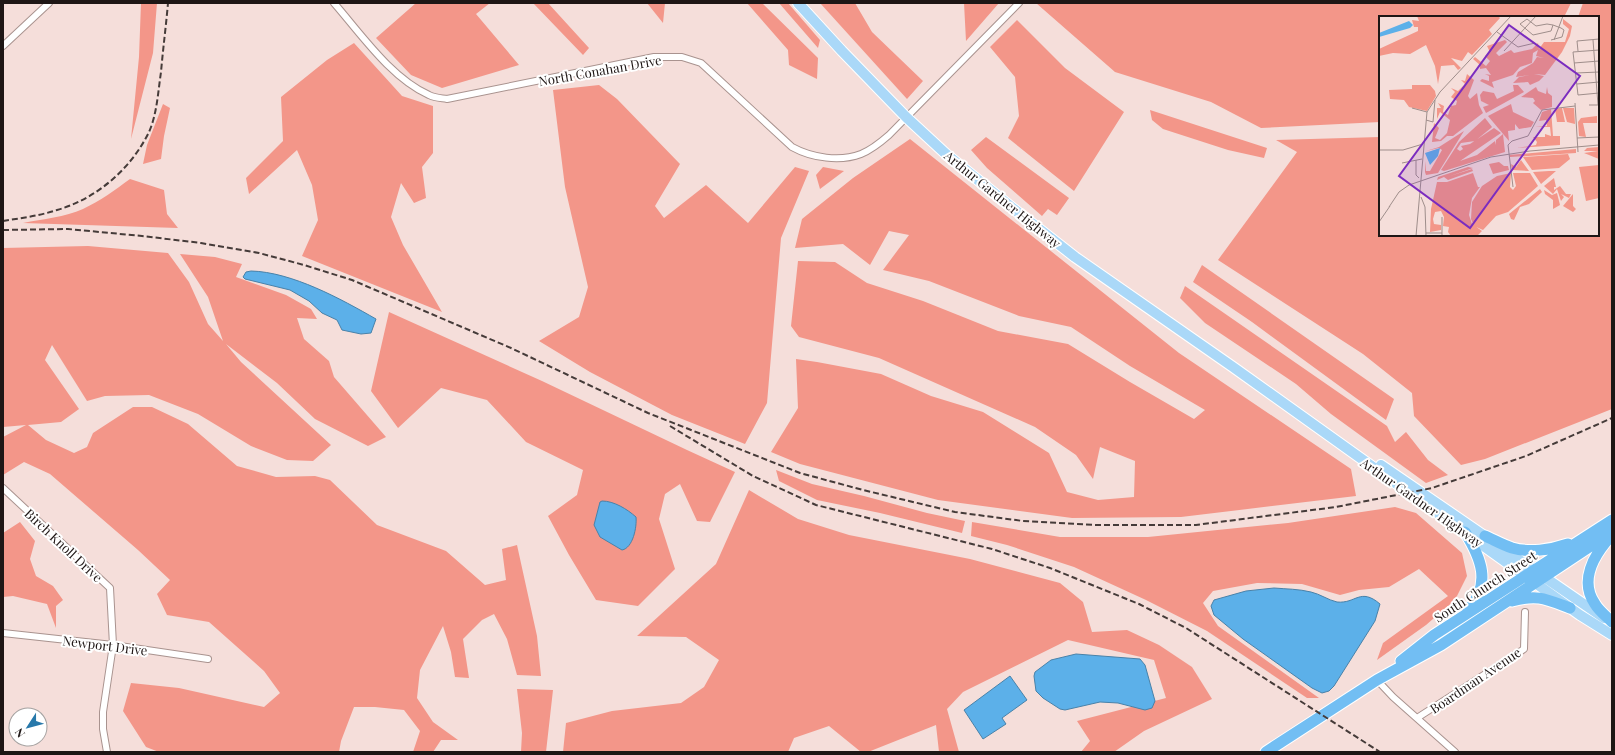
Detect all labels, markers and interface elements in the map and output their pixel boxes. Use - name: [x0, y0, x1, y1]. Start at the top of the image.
- inset map: [1379, 16, 1599, 236]
- street label: North Conahan Drive: [537, 51, 663, 89]
- street label: Arthur Gardner Highway: [940, 146, 1065, 252]
- street label: Arthur Gardner Highway: [1357, 453, 1487, 551]
- street label: Birch Knoll Drive: [22, 505, 107, 586]
- street label: South Church Street: [1430, 546, 1540, 626]
- street label: Newport Drive: [62, 631, 149, 659]
- street label: Boardman Avenue: [1426, 643, 1524, 717]
- north arrow: [8, 707, 48, 747]
- text: N: [11, 726, 28, 741]

